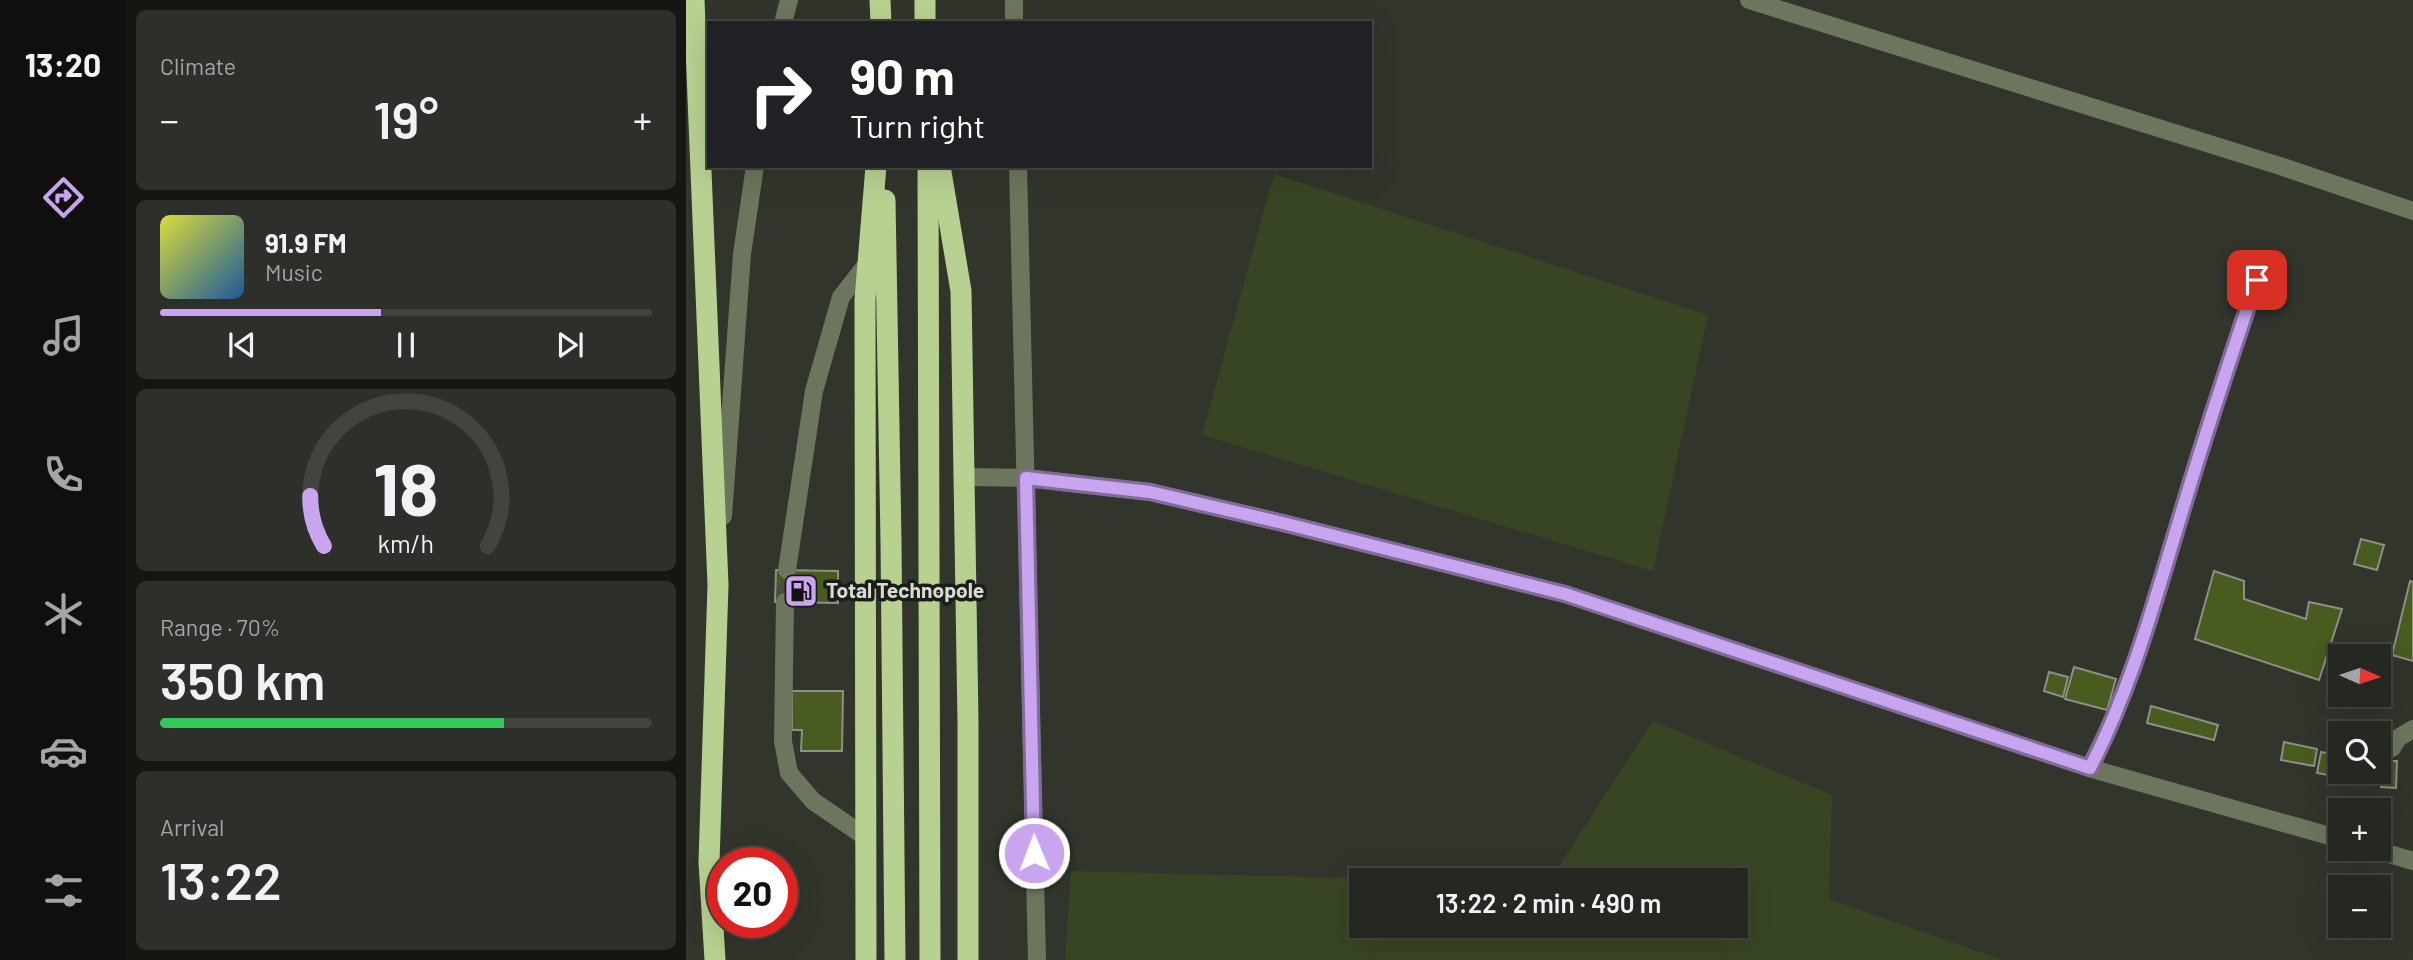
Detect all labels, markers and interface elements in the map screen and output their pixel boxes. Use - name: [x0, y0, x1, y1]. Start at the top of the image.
- text: 13:20: [25, 45, 101, 83]
- text: 90 m: [850, 46, 955, 105]
- icon: right: [735, 49, 826, 140]
- text: Climate: [160, 52, 236, 80]
- text: 19°: [373, 87, 439, 149]
- text: −: [160, 96, 179, 142]
- text: +: [633, 96, 652, 142]
- text: Turn right: [850, 106, 985, 144]
- icon: directions: [39, 173, 88, 222]
- text: 91.9 FM: [265, 227, 347, 258]
- pin: [2227, 250, 2287, 310]
- text: Music: [265, 258, 323, 286]
- icon: arrive: [2238, 261, 2276, 299]
- icon: music: [39, 311, 88, 360]
- icon: previous: [223, 326, 261, 364]
- icon: pause: [387, 326, 425, 364]
- icon: next: [551, 326, 589, 364]
- text: 18: [373, 443, 439, 531]
- icon: phone: [39, 450, 88, 499]
- text: km/h: [378, 528, 434, 558]
- fuel station icon: Total Technopole: [782, 572, 820, 610]
- place label: Total Technopole: [826, 577, 984, 602]
- icon: climate: [39, 589, 88, 638]
- text: Range · 70%: [160, 613, 280, 641]
- north arrow: [2328, 644, 2390, 707]
- map controls: [2328, 644, 2391, 938]
- text: 350 km: [160, 648, 325, 710]
- button: search: [2328, 721, 2391, 784]
- icon: car: [39, 727, 88, 776]
- button: +: [2328, 798, 2391, 861]
- text: Arrival: [160, 813, 224, 841]
- position arrow: [997, 816, 1071, 890]
- speed limit sign: 20: [707, 847, 798, 938]
- text: 13:22: [160, 848, 282, 910]
- icon: filters: [39, 866, 88, 915]
- button: −: [2328, 875, 2391, 938]
- text: 13:22 · 2 min · 490 m: [1436, 887, 1661, 918]

